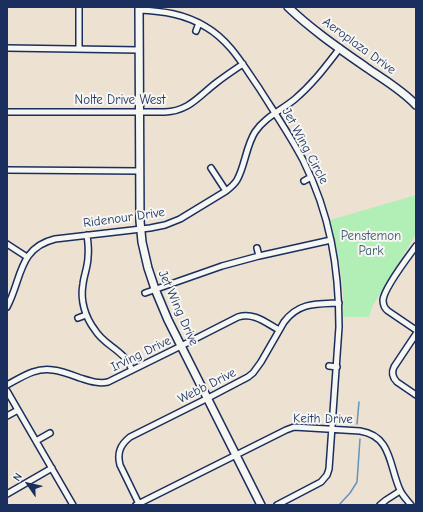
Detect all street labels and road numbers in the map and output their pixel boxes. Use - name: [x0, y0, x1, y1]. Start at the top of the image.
- street label: Aeroplaza Drive: [319, 14, 399, 78]
- street label: Nolte Drive West: [75, 92, 165, 108]
- street label: Jet Wing Circle: [278, 105, 332, 187]
- street label: Ridenour Drive: [82, 205, 166, 231]
- street label: Jet Wing Drive: [154, 268, 202, 348]
- street label: Irving Drive: [108, 333, 174, 375]
- street label: Webb Drive: [175, 365, 239, 407]
- street label: Keith Drive: [293, 411, 353, 427]

